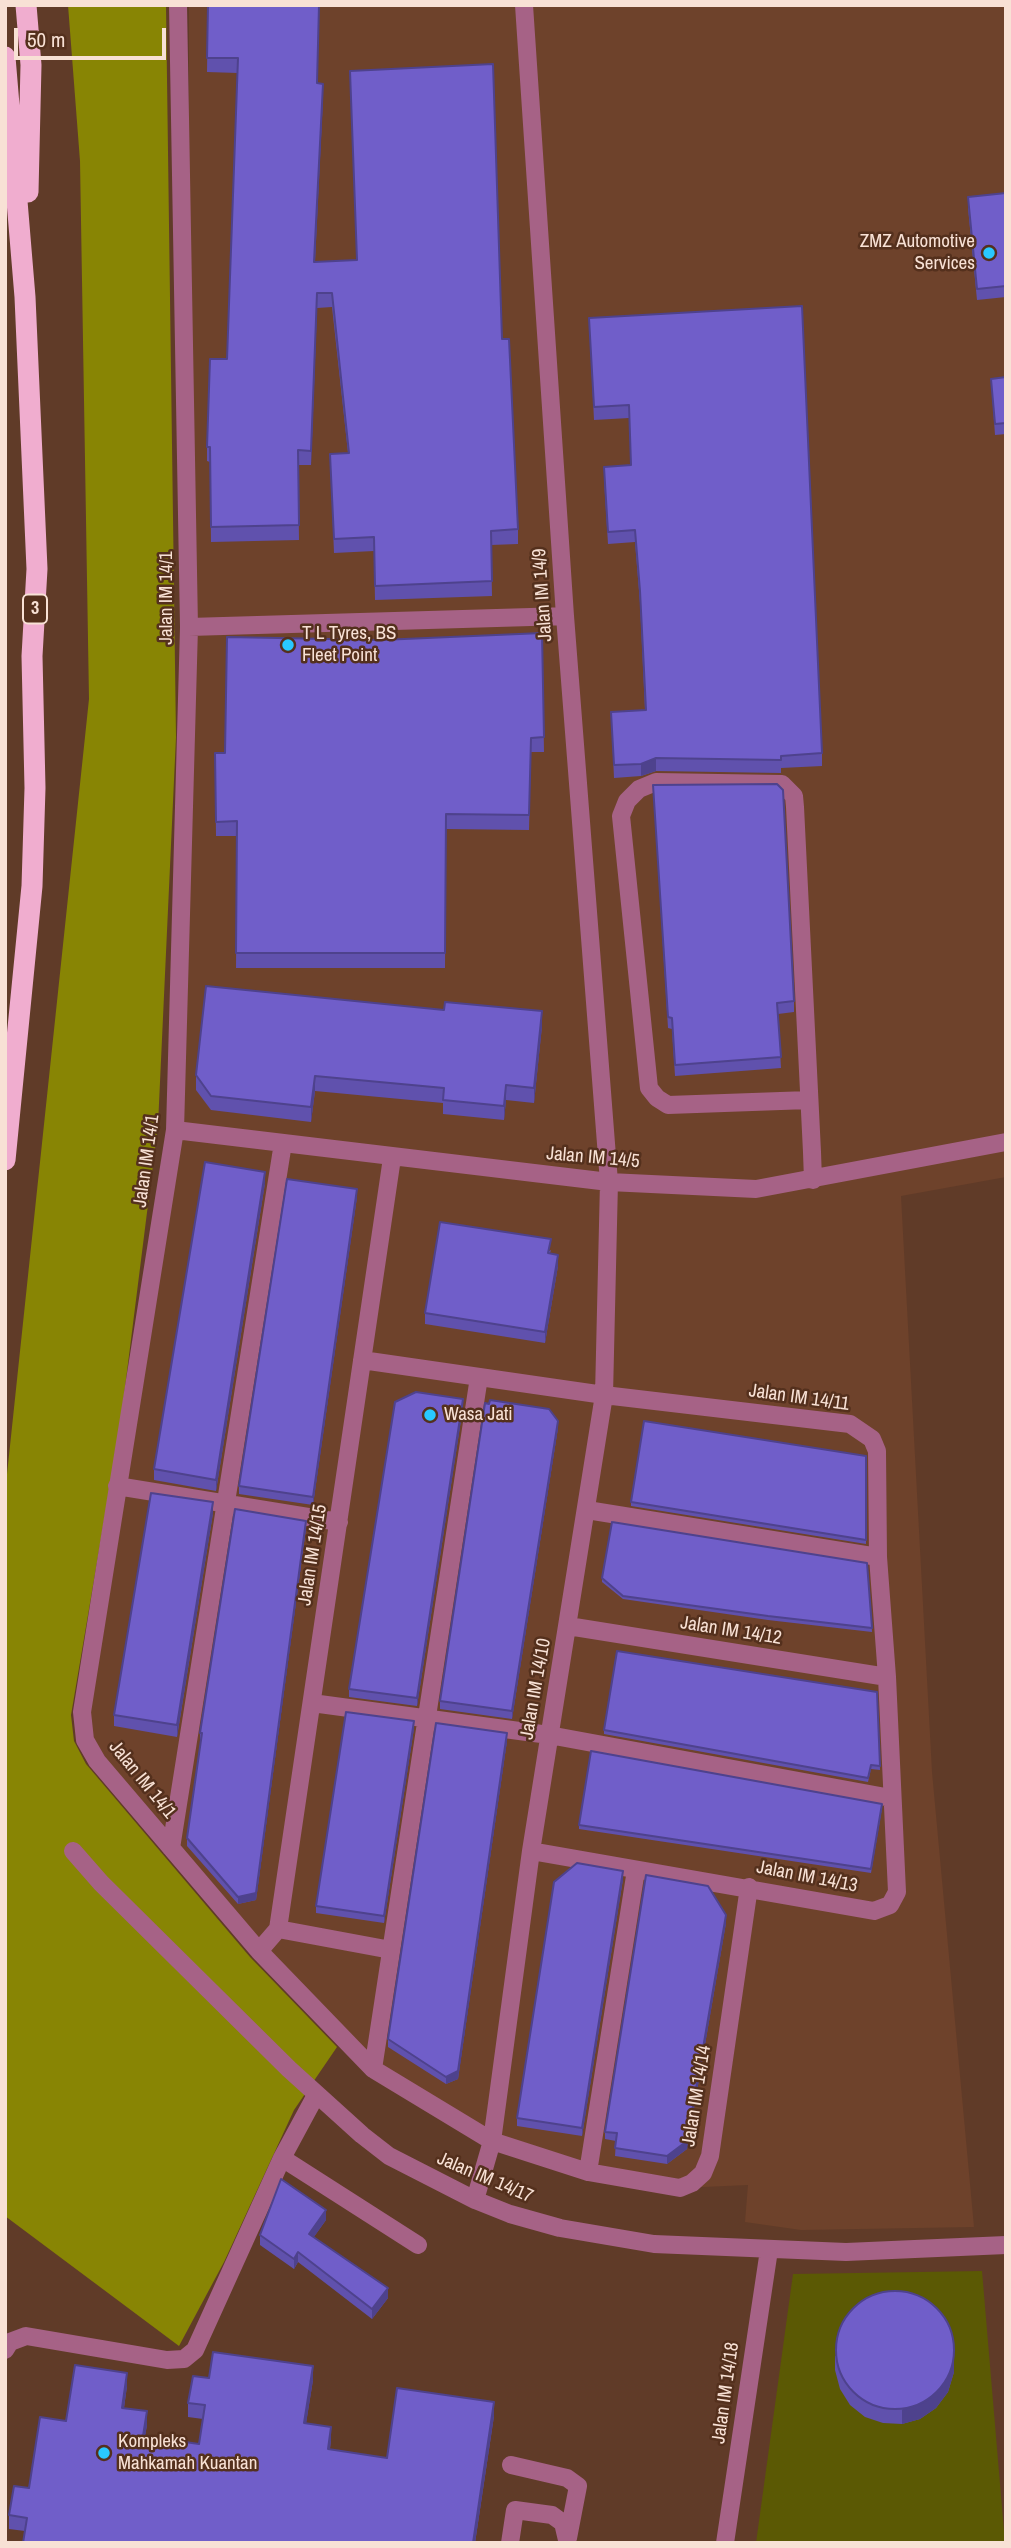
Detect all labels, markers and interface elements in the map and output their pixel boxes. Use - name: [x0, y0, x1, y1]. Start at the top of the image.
- scale bar: [18, 14, 170, 58]
- text: 50 m: [27, 25, 65, 54]
- place label: ZMZ Automotive Services: [860, 231, 975, 275]
- marker: ZMZ Automotive Services: [981, 245, 997, 261]
- street label: Jalan IM 14/9: [528, 548, 558, 642]
- street label: Jalan IM 14/1: [156, 551, 178, 645]
- road number: 3: [23, 594, 47, 624]
- place label: T L Tyres, BS Fleet Point: [302, 623, 396, 667]
- marker: T L Tyres, BS Fleet Point: [280, 637, 296, 653]
- street label: Jalan IM 14/1: [129, 1113, 165, 1209]
- street label: Jalan IM 14/5: [545, 1143, 641, 1173]
- street label: Jalan IM 14/11: [747, 1380, 851, 1416]
- place label: Wasa Jati: [444, 1404, 513, 1426]
- marker: Wasa Jati: [422, 1407, 438, 1423]
- street label: Jalan IM 14/15: [294, 1503, 332, 1607]
- street label: Jalan IM 14/12: [679, 1612, 783, 1650]
- street label: Jalan IM 14/10: [516, 1637, 556, 1741]
- street label: Jalan IM 14/1: [104, 1736, 180, 1824]
- street label: Jalan IM 14/13: [755, 1856, 859, 1898]
- street label: Jalan IM 14/14: [678, 2044, 716, 2148]
- street label: Jalan IM 14/17: [434, 2148, 536, 2208]
- street label: Jalan IM 14/18: [708, 2341, 744, 2445]
- place label: Kompleks Mahkamah Kuantan: [118, 2431, 257, 2475]
- marker: Kompleks Mahkamah Kuantan: [96, 2445, 112, 2461]

